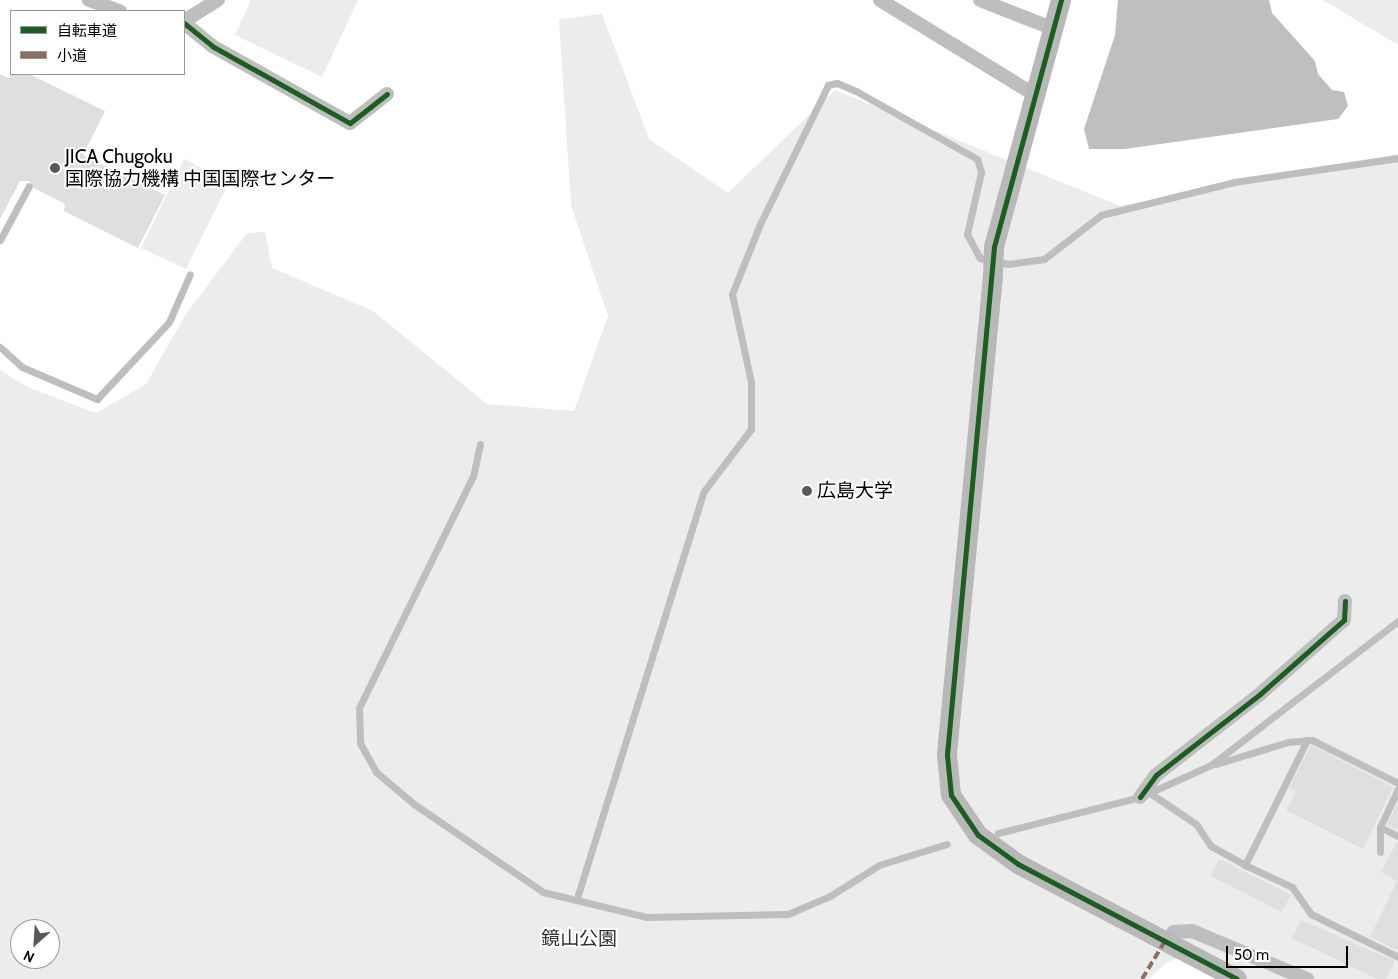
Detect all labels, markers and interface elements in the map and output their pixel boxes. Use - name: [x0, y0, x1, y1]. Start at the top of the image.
- legend: [10, 10, 185, 75]
- text: 自転車道: [57, 22, 117, 40]
- text: 小道: [57, 47, 87, 65]
- place label: JICA Chugoku 国際協力機構 中国国際センター: [65, 146, 335, 190]
- marker: JICA Chugoku 国際協力機構 中国国際センター: [49, 162, 61, 174]
- place label: 広島大学: [817, 480, 893, 502]
- marker: 広島大学: [801, 485, 813, 497]
- north arrow: [10, 919, 60, 969]
- park label: 鏡山公園: [541, 928, 617, 950]
- scale bar: [1228, 936, 1350, 968]
- text: N: [20, 946, 37, 967]
- text: 50 m: [1234, 946, 1269, 964]

